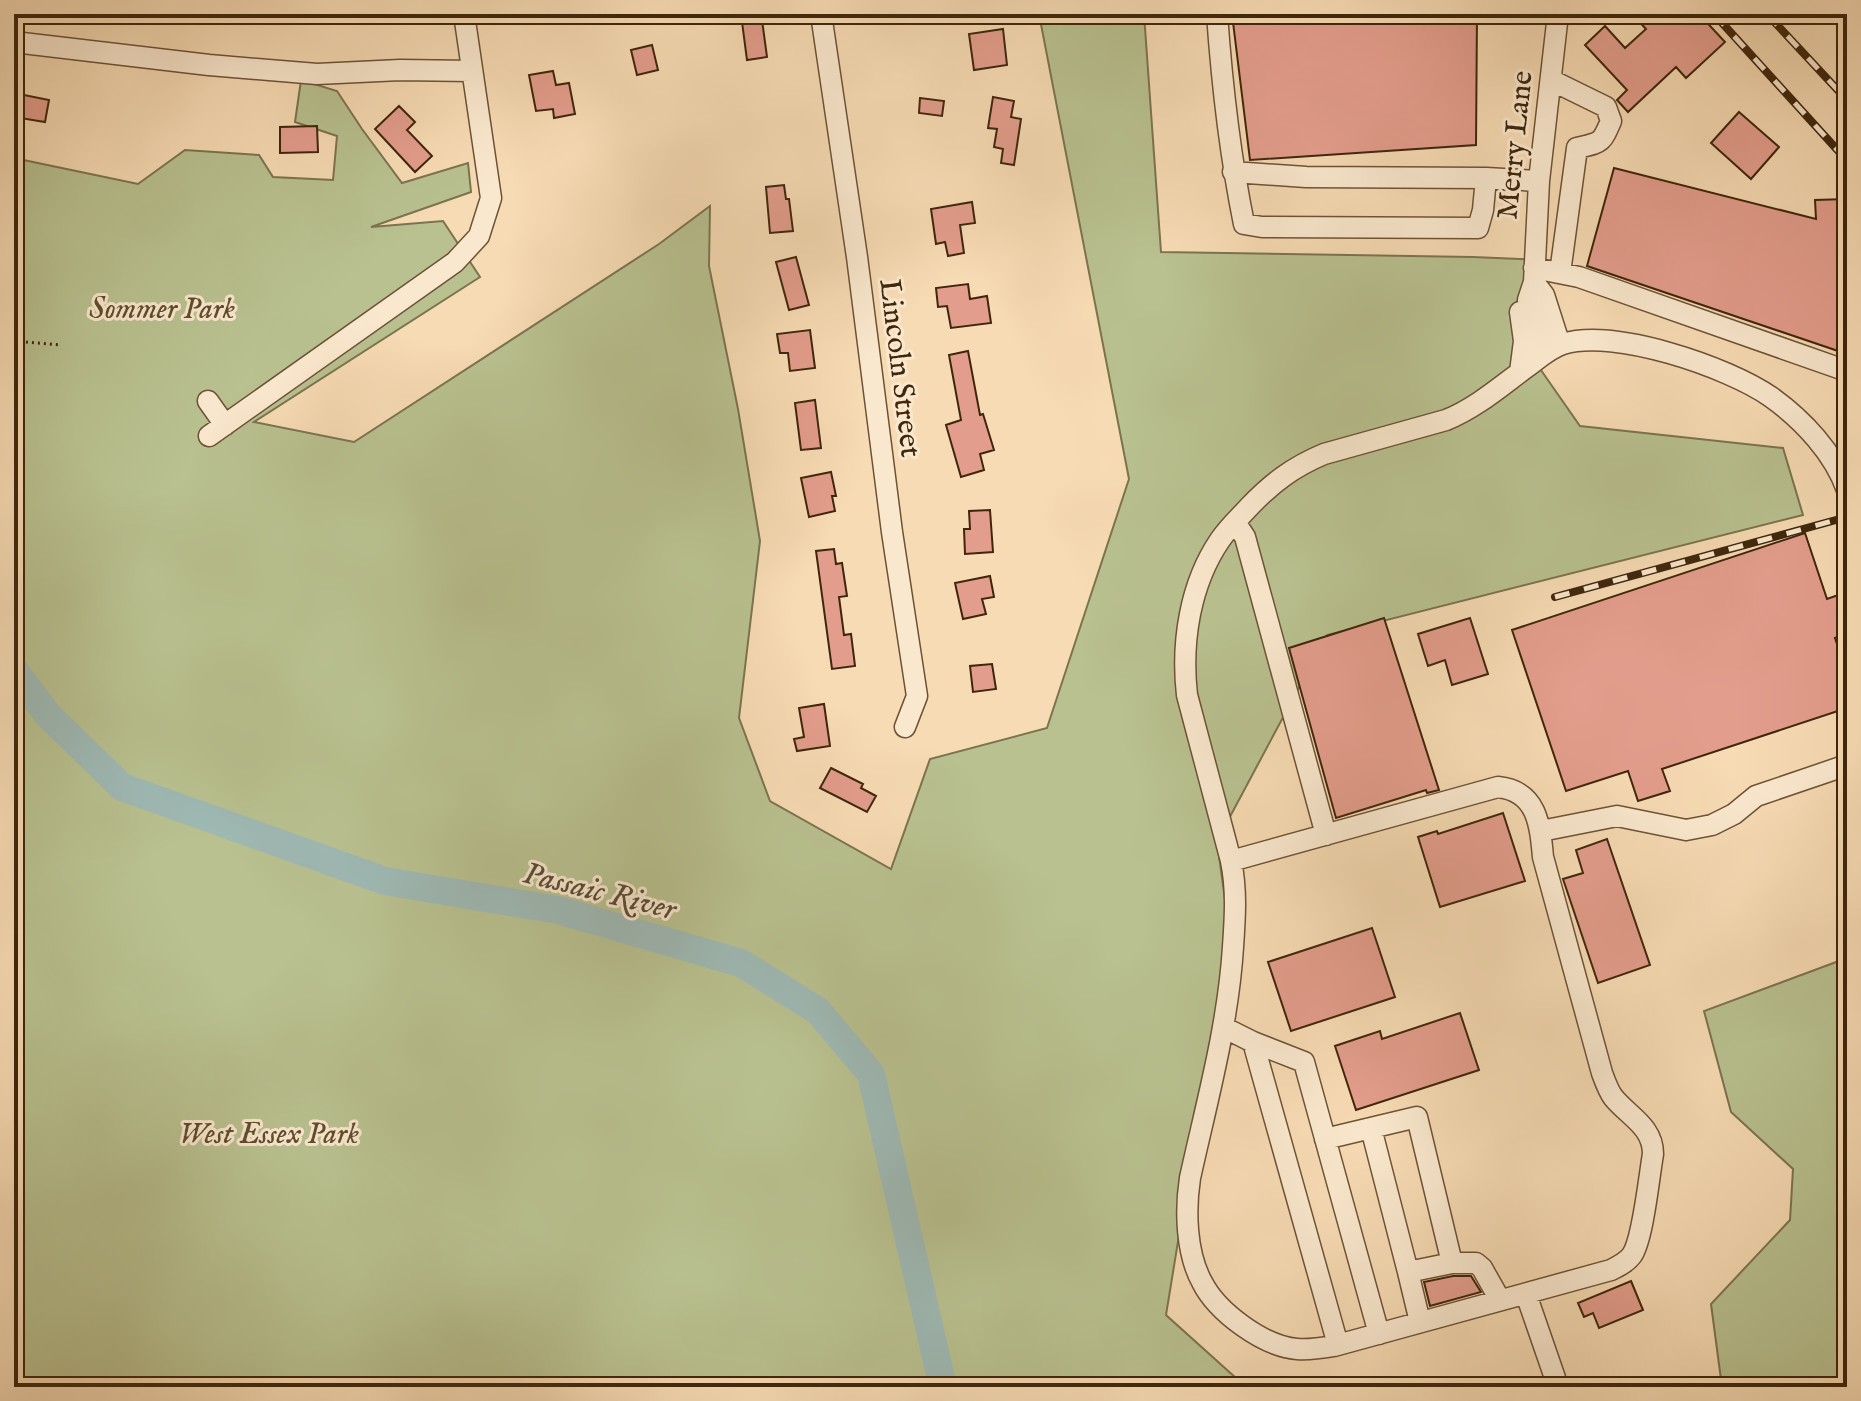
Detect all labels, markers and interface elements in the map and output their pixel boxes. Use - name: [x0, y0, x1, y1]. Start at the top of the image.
- street label: Merry Lane: [1489, 69, 1543, 221]
- street label: Lincoln Street: [869, 277, 929, 460]
- park label: Sommer Park: [89, 291, 235, 329]
- water label: Passaic River: [519, 854, 682, 932]
- park label: West Essex Park: [179, 1116, 359, 1154]

